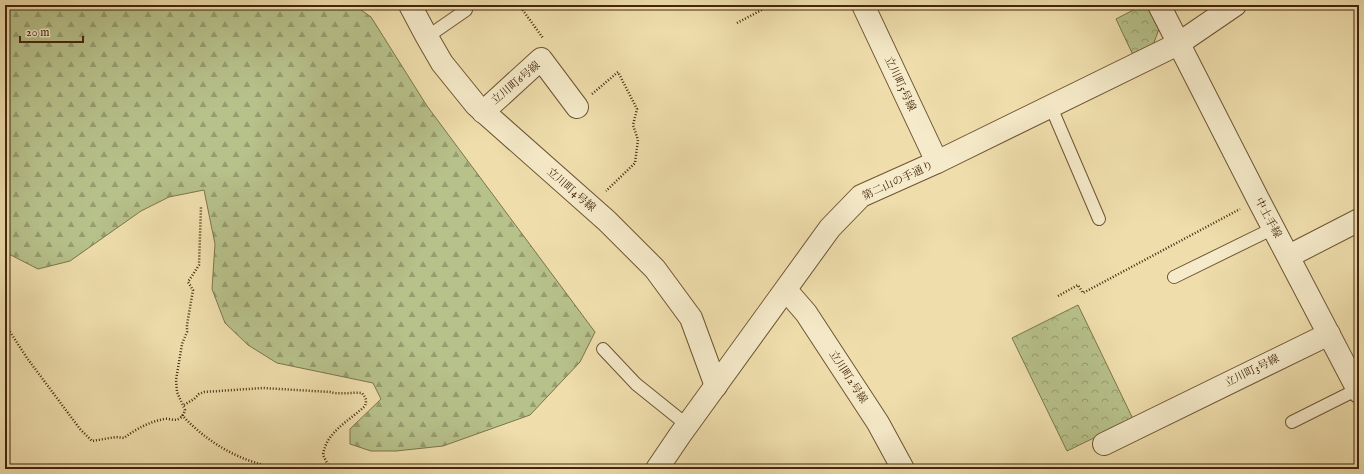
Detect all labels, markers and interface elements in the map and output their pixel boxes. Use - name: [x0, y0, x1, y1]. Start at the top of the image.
- scale bar: [20, 18, 83, 44]
- text: 20 m: [26, 25, 49, 40]
- street label: 立川町5号線: [881, 54, 919, 114]
- street label: 立川町6号線: [489, 58, 543, 108]
- street label: 第二山の手通り: [860, 158, 936, 204]
- street label: 立川町4号線: [544, 165, 598, 215]
- street label: 中土手線: [1251, 195, 1285, 241]
- street label: 立川町2号線: [826, 348, 870, 406]
- street label: 立川町3号線: [1222, 352, 1282, 390]

